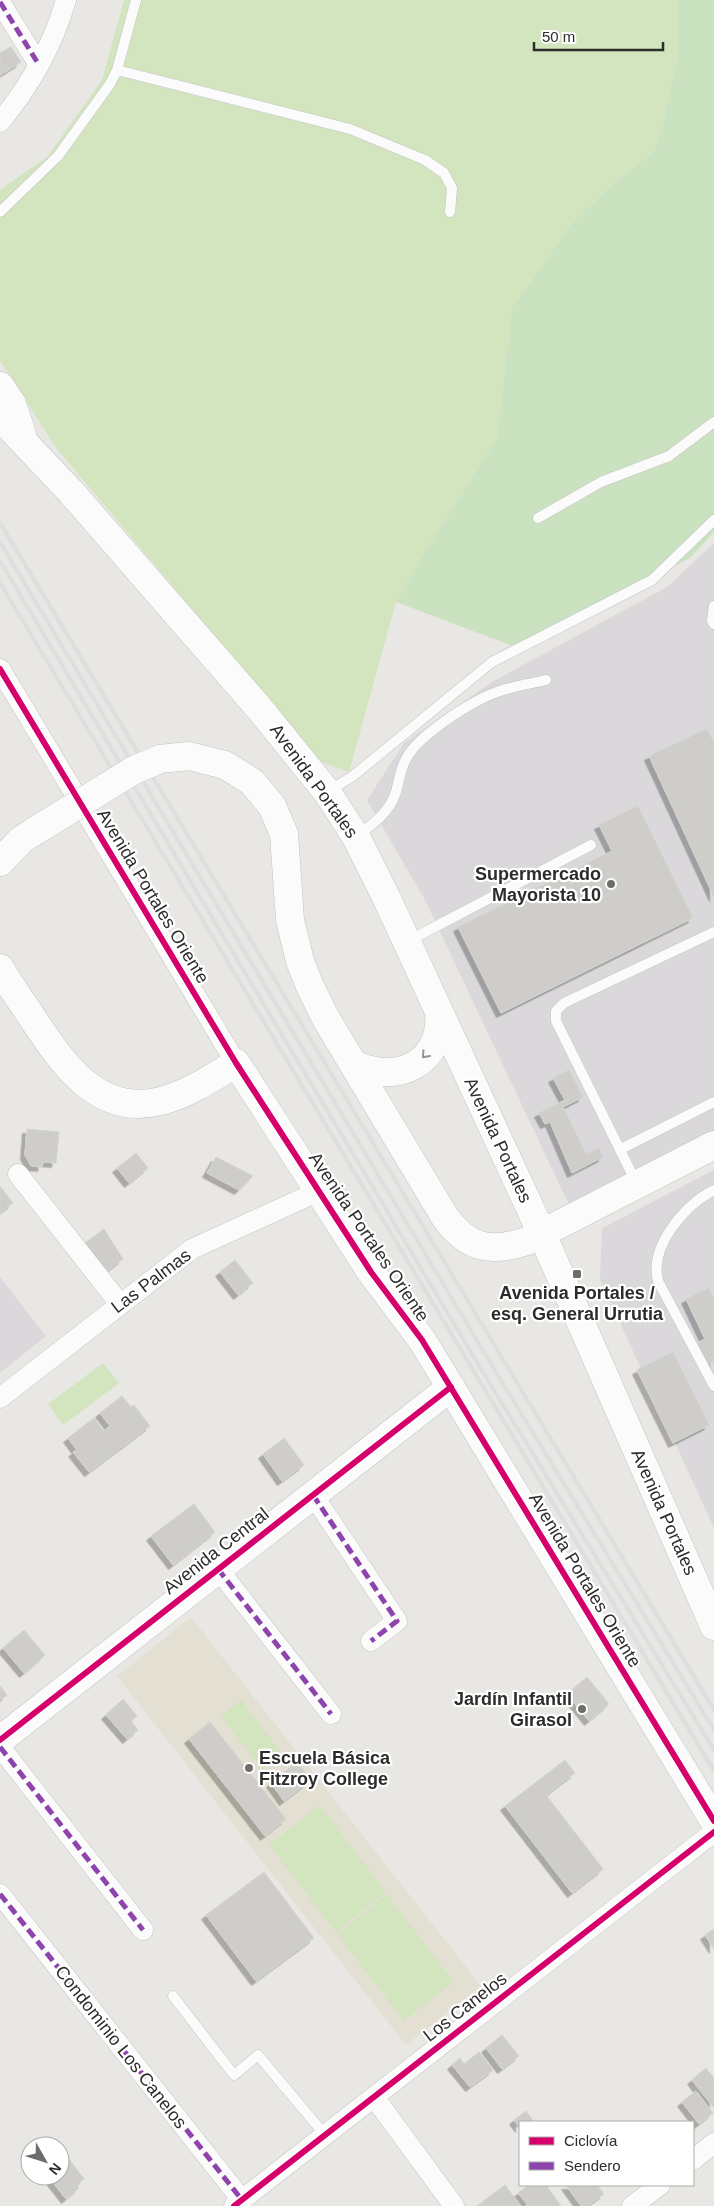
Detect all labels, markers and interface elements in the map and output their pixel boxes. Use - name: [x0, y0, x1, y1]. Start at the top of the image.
- scale bar: [534, 20, 663, 52]
- text: 50 m: [542, 28, 575, 45]
- street label: Avenida Portales: [266, 720, 362, 842]
- street label: Avenida Portales Oriente: [93, 805, 213, 987]
- place label: Supermercado Mayorista 10: [475, 864, 601, 905]
- marker: Supermercado Mayorista 10: [605, 878, 617, 890]
- one-way arrow: [422, 1050, 431, 1059]
- street label: Avenida Portales: [460, 1074, 536, 1206]
- street label: Avenida Portales Oriente: [305, 1149, 433, 1325]
- street label: Las Palmas: [107, 1245, 195, 1317]
- marker: Avenida Portales / esq. General Urrutia: [571, 1268, 583, 1280]
- place label: Avenida Portales / esq. General Urrutia: [491, 1283, 664, 1324]
- street label: Avenida Portales: [627, 1446, 701, 1578]
- street label: Avenida Portales Oriente: [525, 1489, 645, 1671]
- street label: Avenida Central: [160, 1504, 272, 1598]
- place label: Jardín Infantil Girasol: [454, 1689, 572, 1730]
- marker: Jardín Infantil Girasol: [576, 1703, 588, 1715]
- place label: Escuela Básica Fitzroy College: [259, 1748, 391, 1789]
- marker: Escuela Básica Fitzroy College: [243, 1762, 255, 1774]
- street label: Condominio Los Canelos: [51, 1962, 191, 2132]
- street label: Los Canelos: [419, 1968, 511, 2046]
- legend: [519, 2121, 694, 2186]
- text: Ciclovía: [564, 2132, 618, 2149]
- north arrow: [20, 2136, 70, 2186]
- text: Sendero: [564, 2157, 621, 2174]
- text: N: [46, 2160, 65, 2178]

